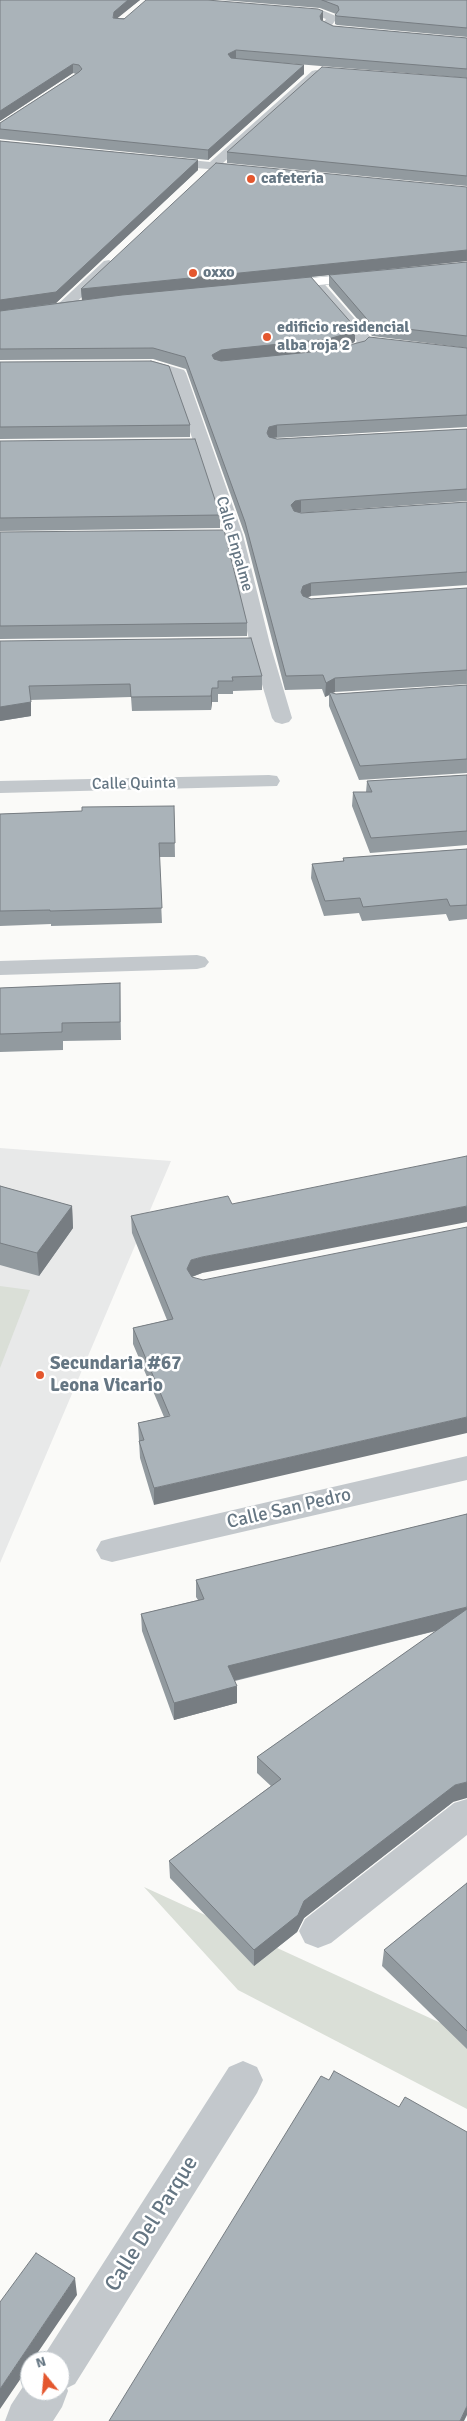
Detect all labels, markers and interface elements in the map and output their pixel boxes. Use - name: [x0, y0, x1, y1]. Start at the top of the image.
- place label: cafeteria: [261, 169, 324, 189]
- marker: cafeteria: [245, 173, 257, 185]
- place label: oxxo: [203, 263, 235, 283]
- marker: oxxo: [187, 267, 199, 279]
- place label: edificio residencial alba roja 2: [277, 318, 409, 356]
- marker: edificio residencial alba roja 2: [261, 331, 273, 343]
- street label: Calle Enpalme: [211, 494, 257, 594]
- street label: Calle Quinta: [92, 774, 176, 794]
- place label: Secundaria #67 Leona Vicario: [50, 1353, 181, 1397]
- marker: Secundaria #67 Leona Vicario: [34, 1369, 46, 1381]
- street label: Calle San Pedro: [225, 1484, 353, 1534]
- street label: Calle Del Parque: [100, 2151, 204, 2297]
- north arrow: [20, 2351, 70, 2401]
- text: N: [34, 2353, 48, 2372]

